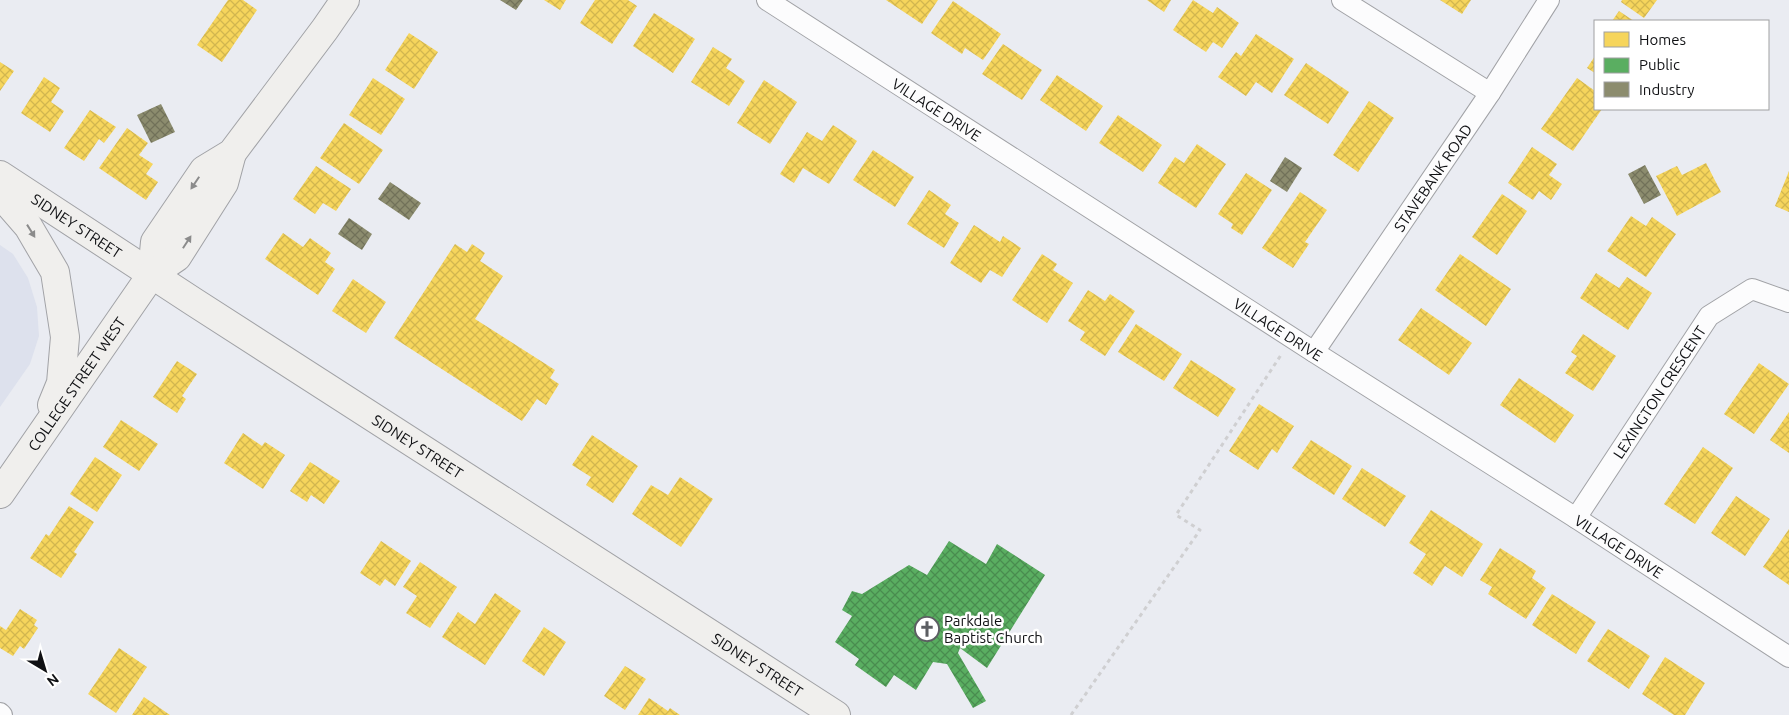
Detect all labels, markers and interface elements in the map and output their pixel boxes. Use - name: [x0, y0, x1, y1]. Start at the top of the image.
- legend: [1594, 20, 1769, 110]
- text: Homes: [1639, 31, 1686, 48]
- text: Public: [1639, 56, 1680, 73]
- street label: VILLAGE DRIVE: [889, 74, 984, 144]
- text: Industry: [1639, 81, 1694, 98]
- street label: STAVEBANK ROAD: [1390, 121, 1475, 234]
- one-way arrow: [190, 177, 200, 190]
- street label: SIDNEY STREET: [29, 190, 126, 261]
- one-way arrow: [26, 225, 36, 238]
- one-way arrow: [182, 235, 192, 248]
- street label: VILLAGE DRIVE: [1231, 294, 1326, 364]
- street label: COLLEGE STREET WEST: [24, 313, 129, 454]
- street label: LEXINGTON CRESCENT: [1609, 322, 1709, 461]
- street label: SIDNEY STREET: [369, 411, 467, 482]
- street label: VILLAGE DRIVE: [1572, 511, 1666, 581]
- place label: Parkdale Baptist Church: [944, 612, 1043, 646]
- church icon: Parkdale Baptist Church: [914, 616, 940, 642]
- street label: SIDNEY STREET: [709, 629, 807, 700]
- north arrow: [20, 645, 70, 695]
- text: N: [44, 671, 62, 690]

